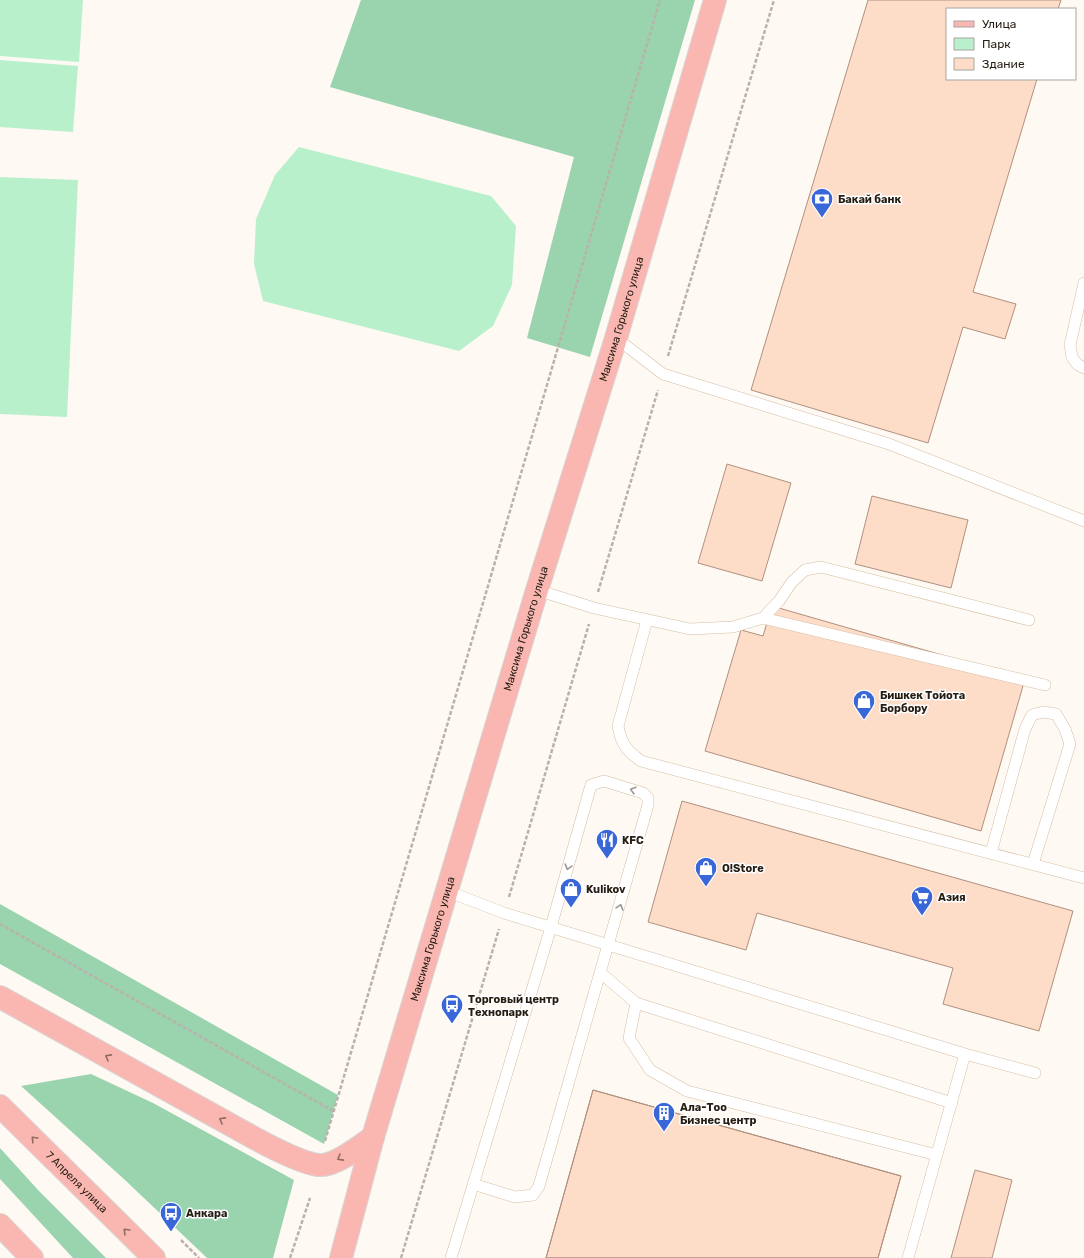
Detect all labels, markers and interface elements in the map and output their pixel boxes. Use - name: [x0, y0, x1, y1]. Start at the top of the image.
- legend: [946, 8, 1076, 80]
- text: Улица: [982, 17, 1016, 31]
- text: Парк: [982, 37, 1011, 51]
- text: Здание: [982, 57, 1025, 71]
- bank icon: Бакай банк: [809, 186, 835, 219]
- place label: Бакай банк: [838, 193, 901, 206]
- street label: Максима Горького улица: [596, 255, 646, 383]
- street label: Максима Горького улица: [501, 565, 551, 692]
- shop icon: Бишкек Тойота Борбору: [851, 688, 877, 721]
- place label: Бишкек Тойота Борбору: [880, 689, 965, 715]
- one-way arrow: [630, 786, 637, 795]
- restaurant icon: KFC: [594, 827, 620, 860]
- place label: KFC: [622, 834, 644, 847]
- shop icon: O!Store: [693, 855, 719, 888]
- place label: O!Store: [722, 862, 764, 875]
- one-way arrow: [564, 864, 572, 870]
- street label: Максима Горького улица: [408, 875, 457, 1003]
- shop icon: Kulikov: [558, 876, 584, 909]
- place label: Kulikov: [586, 883, 626, 896]
- supermarket icon: Азия: [909, 884, 935, 917]
- place label: Азия: [938, 891, 966, 904]
- one-way arrow: [615, 904, 624, 911]
- bus stop icon: Торговый центр Технопарк: [439, 992, 465, 1025]
- place label: Торговый центр Технопарк: [468, 993, 559, 1019]
- one-way arrow: [105, 1054, 112, 1061]
- building icon: Ала-Тоо Бизнес центр: [651, 1100, 677, 1133]
- place label: Ала-Тоо Бизнес центр: [680, 1101, 757, 1127]
- one-way arrow: [218, 1117, 226, 1125]
- one-way arrow: [31, 1136, 39, 1144]
- street label: 7 Апреля улица: [43, 1149, 111, 1215]
- one-way arrow: [337, 1154, 344, 1161]
- bus stop icon: Анкара: [158, 1200, 184, 1233]
- place label: Анкара: [186, 1207, 227, 1220]
- one-way arrow: [123, 1228, 131, 1235]

